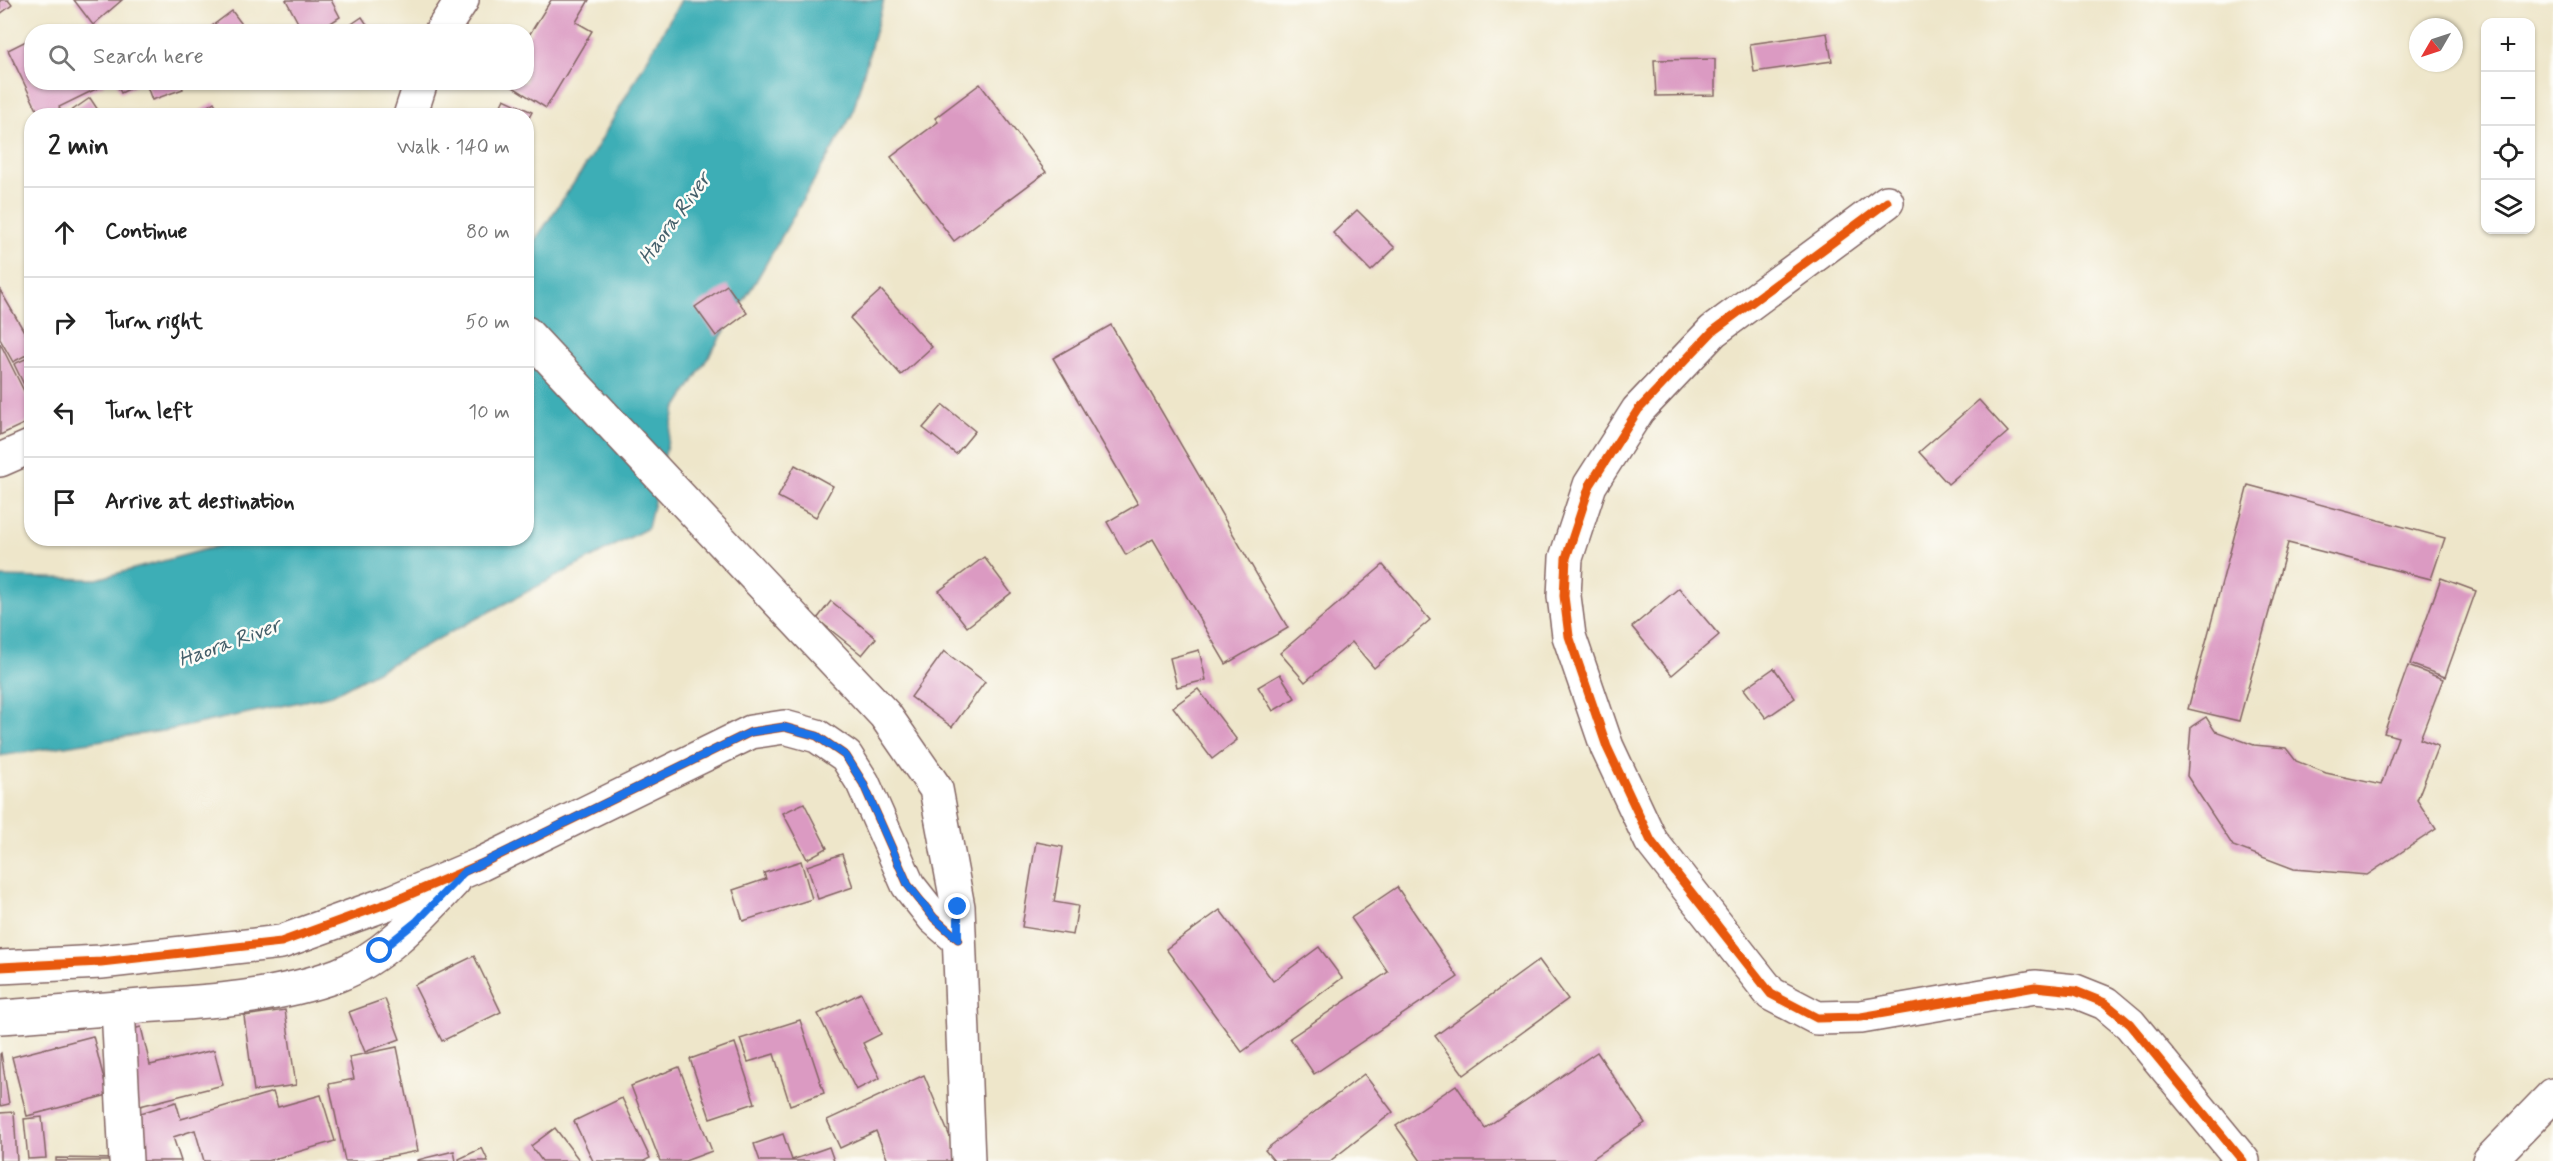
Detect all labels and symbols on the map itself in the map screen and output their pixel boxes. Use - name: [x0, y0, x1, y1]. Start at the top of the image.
- north arrow: [2409, 18, 2463, 72]
- water label: Haora River: [632, 165, 719, 270]
- water label: Haora River: [175, 610, 287, 674]
- route end: [944, 893, 970, 919]
- route start: [366, 937, 392, 963]

